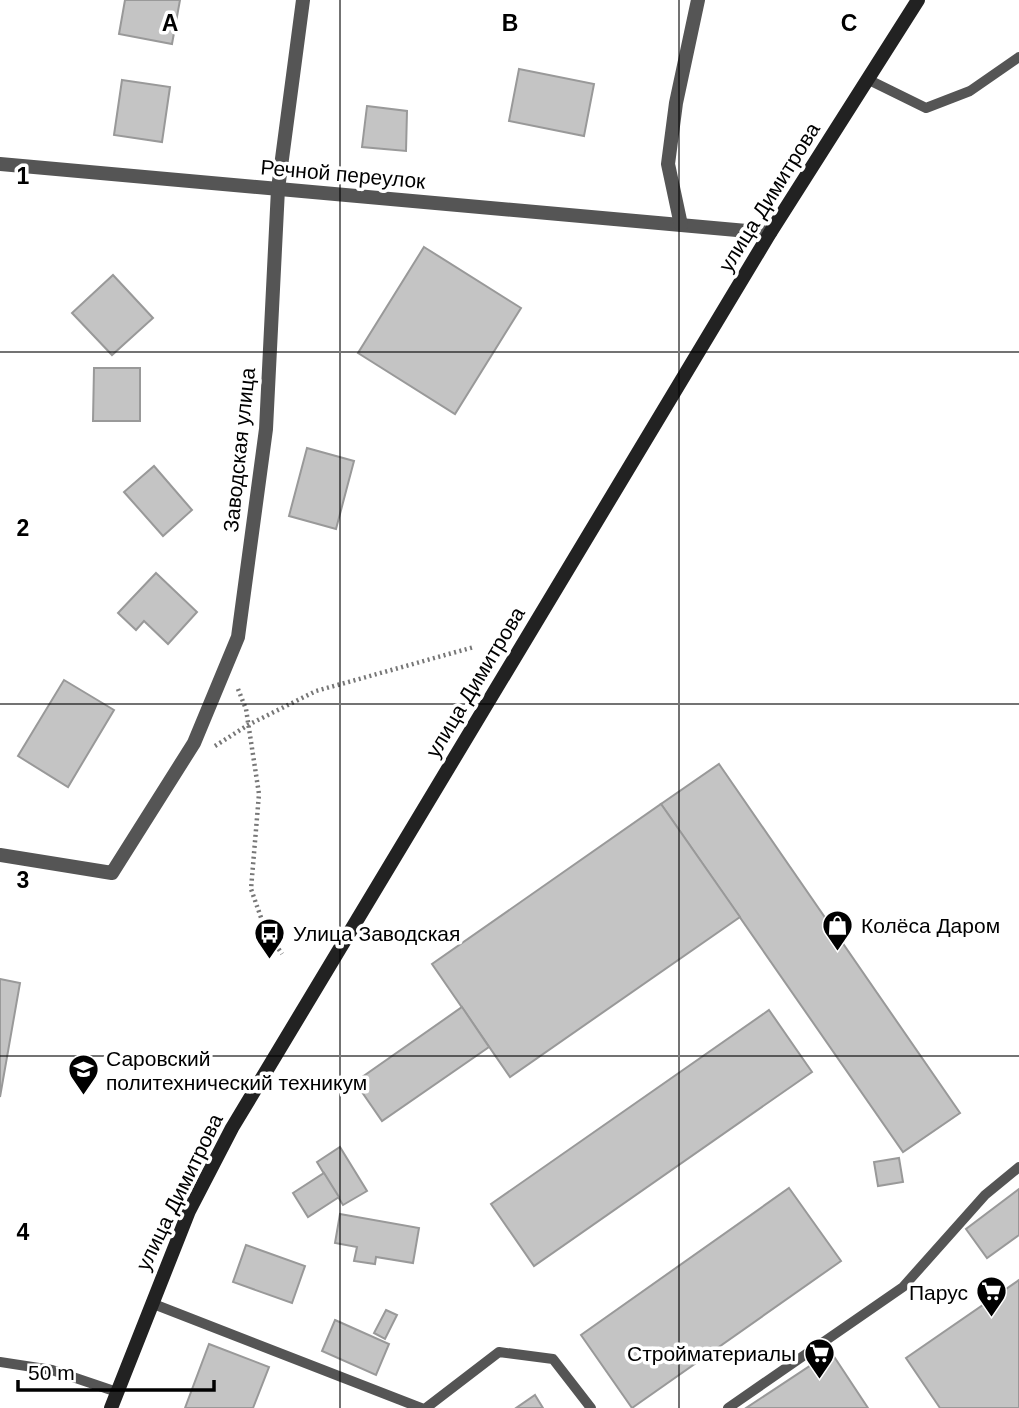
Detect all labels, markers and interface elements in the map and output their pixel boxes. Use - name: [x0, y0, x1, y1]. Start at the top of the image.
- text: A: [162, 10, 178, 36]
- text: B: [502, 10, 518, 36]
- text: C: [841, 10, 857, 36]
- street label: улица Димитрова: [714, 118, 824, 276]
- street label: Речной переулок: [260, 155, 427, 193]
- text: 1: [17, 163, 30, 189]
- street label: Заводская улица: [219, 366, 259, 534]
- text: 2: [17, 515, 29, 541]
- street label: улица Димитрова: [421, 602, 529, 761]
- text: 3: [17, 867, 29, 893]
- shop icon: Колёса Даром: [821, 908, 855, 952]
- place label: Колёса Даром: [861, 914, 1000, 937]
- bus stop icon: Улица Заводская: [253, 916, 287, 960]
- place label: Улица Заводская: [293, 922, 460, 945]
- place label: Саровский политехнический техникум: [106, 1047, 367, 1094]
- school or university icon: Саровский политехнический техникум: [66, 1053, 100, 1097]
- street label: улица Димитрова: [131, 1110, 227, 1274]
- text: 4: [17, 1219, 30, 1245]
- supermarket icon: Парус: [974, 1275, 1008, 1319]
- place label: Парус: [909, 1281, 968, 1304]
- supermarket icon: Стройматериалы: [802, 1336, 836, 1380]
- place label: Стройматериалы: [627, 1342, 796, 1365]
- scale bar: [18, 1348, 214, 1392]
- text: 50 m: [28, 1361, 75, 1384]

